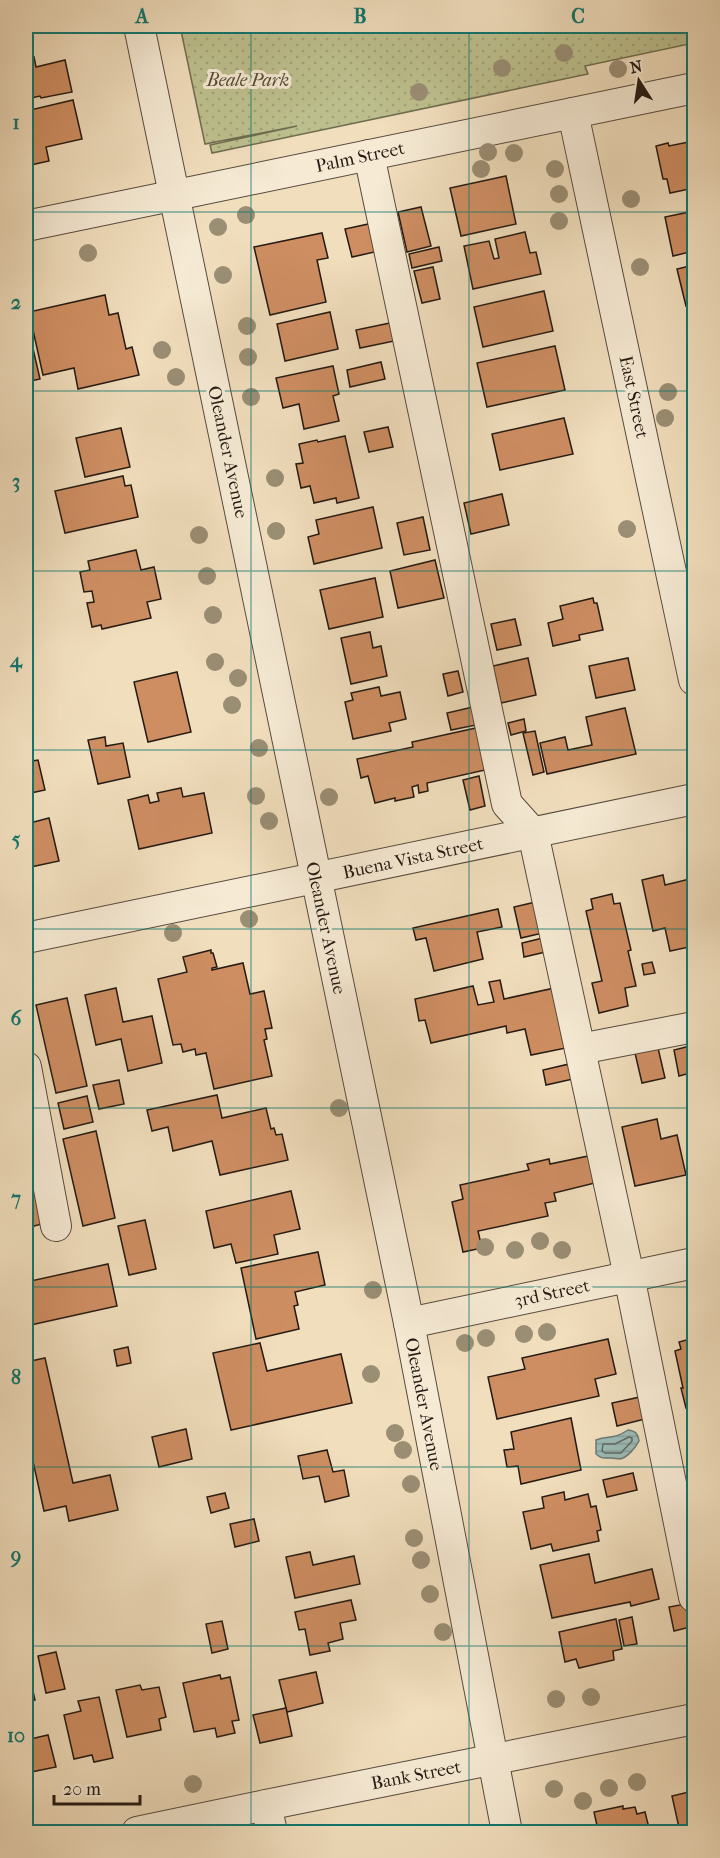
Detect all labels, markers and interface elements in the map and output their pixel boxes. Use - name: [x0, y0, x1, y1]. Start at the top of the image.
- text: A: [134, 5, 150, 28]
- text: B: [353, 5, 367, 28]
- text: C: [571, 5, 585, 28]
- north arrow: [609, 51, 669, 111]
- text: N: [628, 56, 645, 77]
- park label: Beale Park: [206, 70, 289, 91]
- text: 1: [12, 111, 20, 134]
- street label: Palm Street: [314, 138, 407, 177]
- text: 2: [11, 291, 21, 314]
- street label: East Street: [615, 354, 653, 441]
- street label: Oleander Avenue: [203, 384, 252, 520]
- text: 3: [12, 470, 20, 493]
- text: 4: [9, 649, 23, 673]
- text: 5: [12, 828, 21, 851]
- street label: Buena Vista Street: [341, 833, 486, 884]
- street label: Oleander Avenue: [301, 860, 350, 996]
- text: 6: [11, 1007, 23, 1030]
- text: 7: [10, 1187, 21, 1210]
- street label: 3rd Street: [513, 1275, 592, 1312]
- street label: Oleander Avenue: [400, 1336, 447, 1472]
- text: 8: [11, 1366, 21, 1389]
- text: 9: [10, 1545, 21, 1568]
- text: 10: [7, 1724, 25, 1747]
- street label: Bank Street: [369, 1756, 463, 1794]
- scale bar: [54, 1768, 140, 1806]
- text: 20 m: [63, 1779, 101, 1800]

